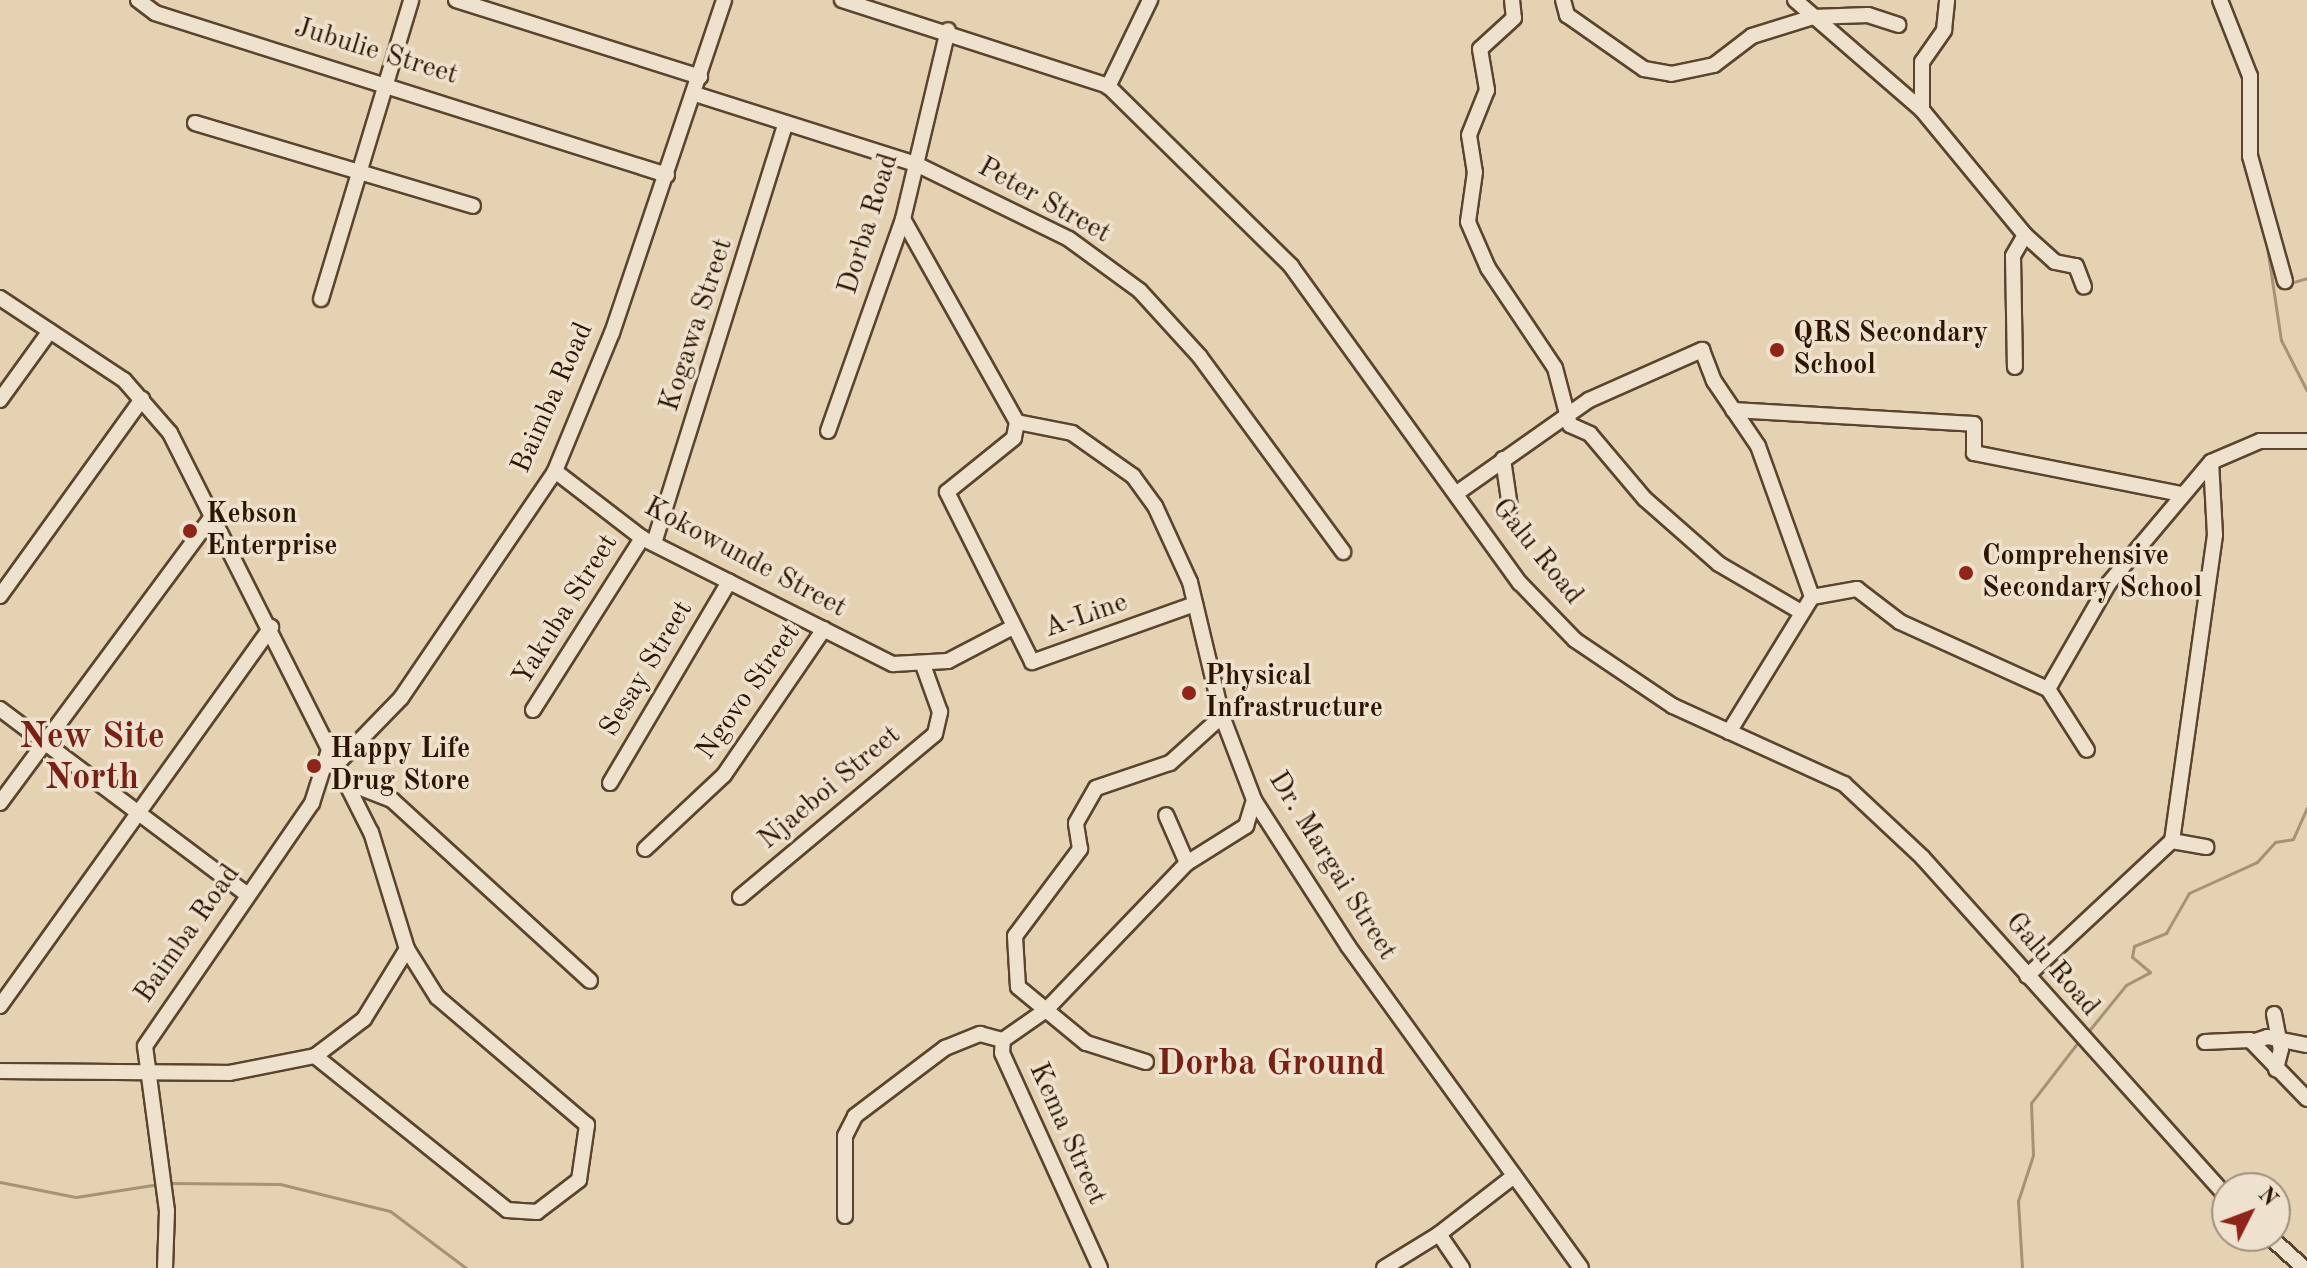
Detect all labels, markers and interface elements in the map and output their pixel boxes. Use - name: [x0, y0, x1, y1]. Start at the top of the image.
- street label: Jubulie Street: [290, 11, 462, 93]
- street label: Dorba Road: [832, 149, 906, 299]
- street label: Peter Street: [972, 151, 1116, 251]
- street label: Kogawa Street: [653, 234, 741, 416]
- street label: Baimba Road: [505, 317, 601, 479]
- place label: QRS Secondary School: [1793, 317, 1988, 383]
- marker: QRS Secondary School: [1768, 341, 1786, 359]
- street label: Kokowunde Street: [638, 490, 852, 626]
- street label: Galu Road: [1484, 492, 1590, 612]
- place label: Kebson Enterprise: [206, 498, 337, 564]
- marker: Kebson Enterprise: [181, 522, 199, 540]
- street label: Yakuba Street: [506, 528, 626, 692]
- place label: Comprehensive Secondary School: [1982, 540, 2202, 606]
- marker: Comprehensive Secondary School: [1957, 564, 1975, 582]
- street label: A-Line: [1040, 586, 1132, 646]
- street label: Sesay Street: [593, 595, 701, 743]
- street label: Ngovo Street: [690, 617, 808, 767]
- place label: Physical Infrastructure: [1205, 660, 1383, 726]
- marker: Physical Infrastructure: [1180, 684, 1198, 702]
- district label: New Site North: [19, 716, 165, 801]
- street label: Njaeboi Street: [752, 719, 908, 857]
- place label: Happy Life Drug Store: [330, 733, 470, 799]
- marker: Happy Life Drug Store: [305, 757, 323, 775]
- street label: Dr. Margai Street: [1260, 765, 1404, 967]
- street label: Baimba Road: [128, 858, 248, 1010]
- street label: Galu Road: [1998, 906, 2106, 1024]
- district label: Dorba Ground: [1157, 1044, 1385, 1088]
- street label: Kema Street: [1021, 1058, 1113, 1210]
- north arrow: [2211, 1172, 2291, 1252]
- text: N: [2254, 1184, 2281, 1211]

